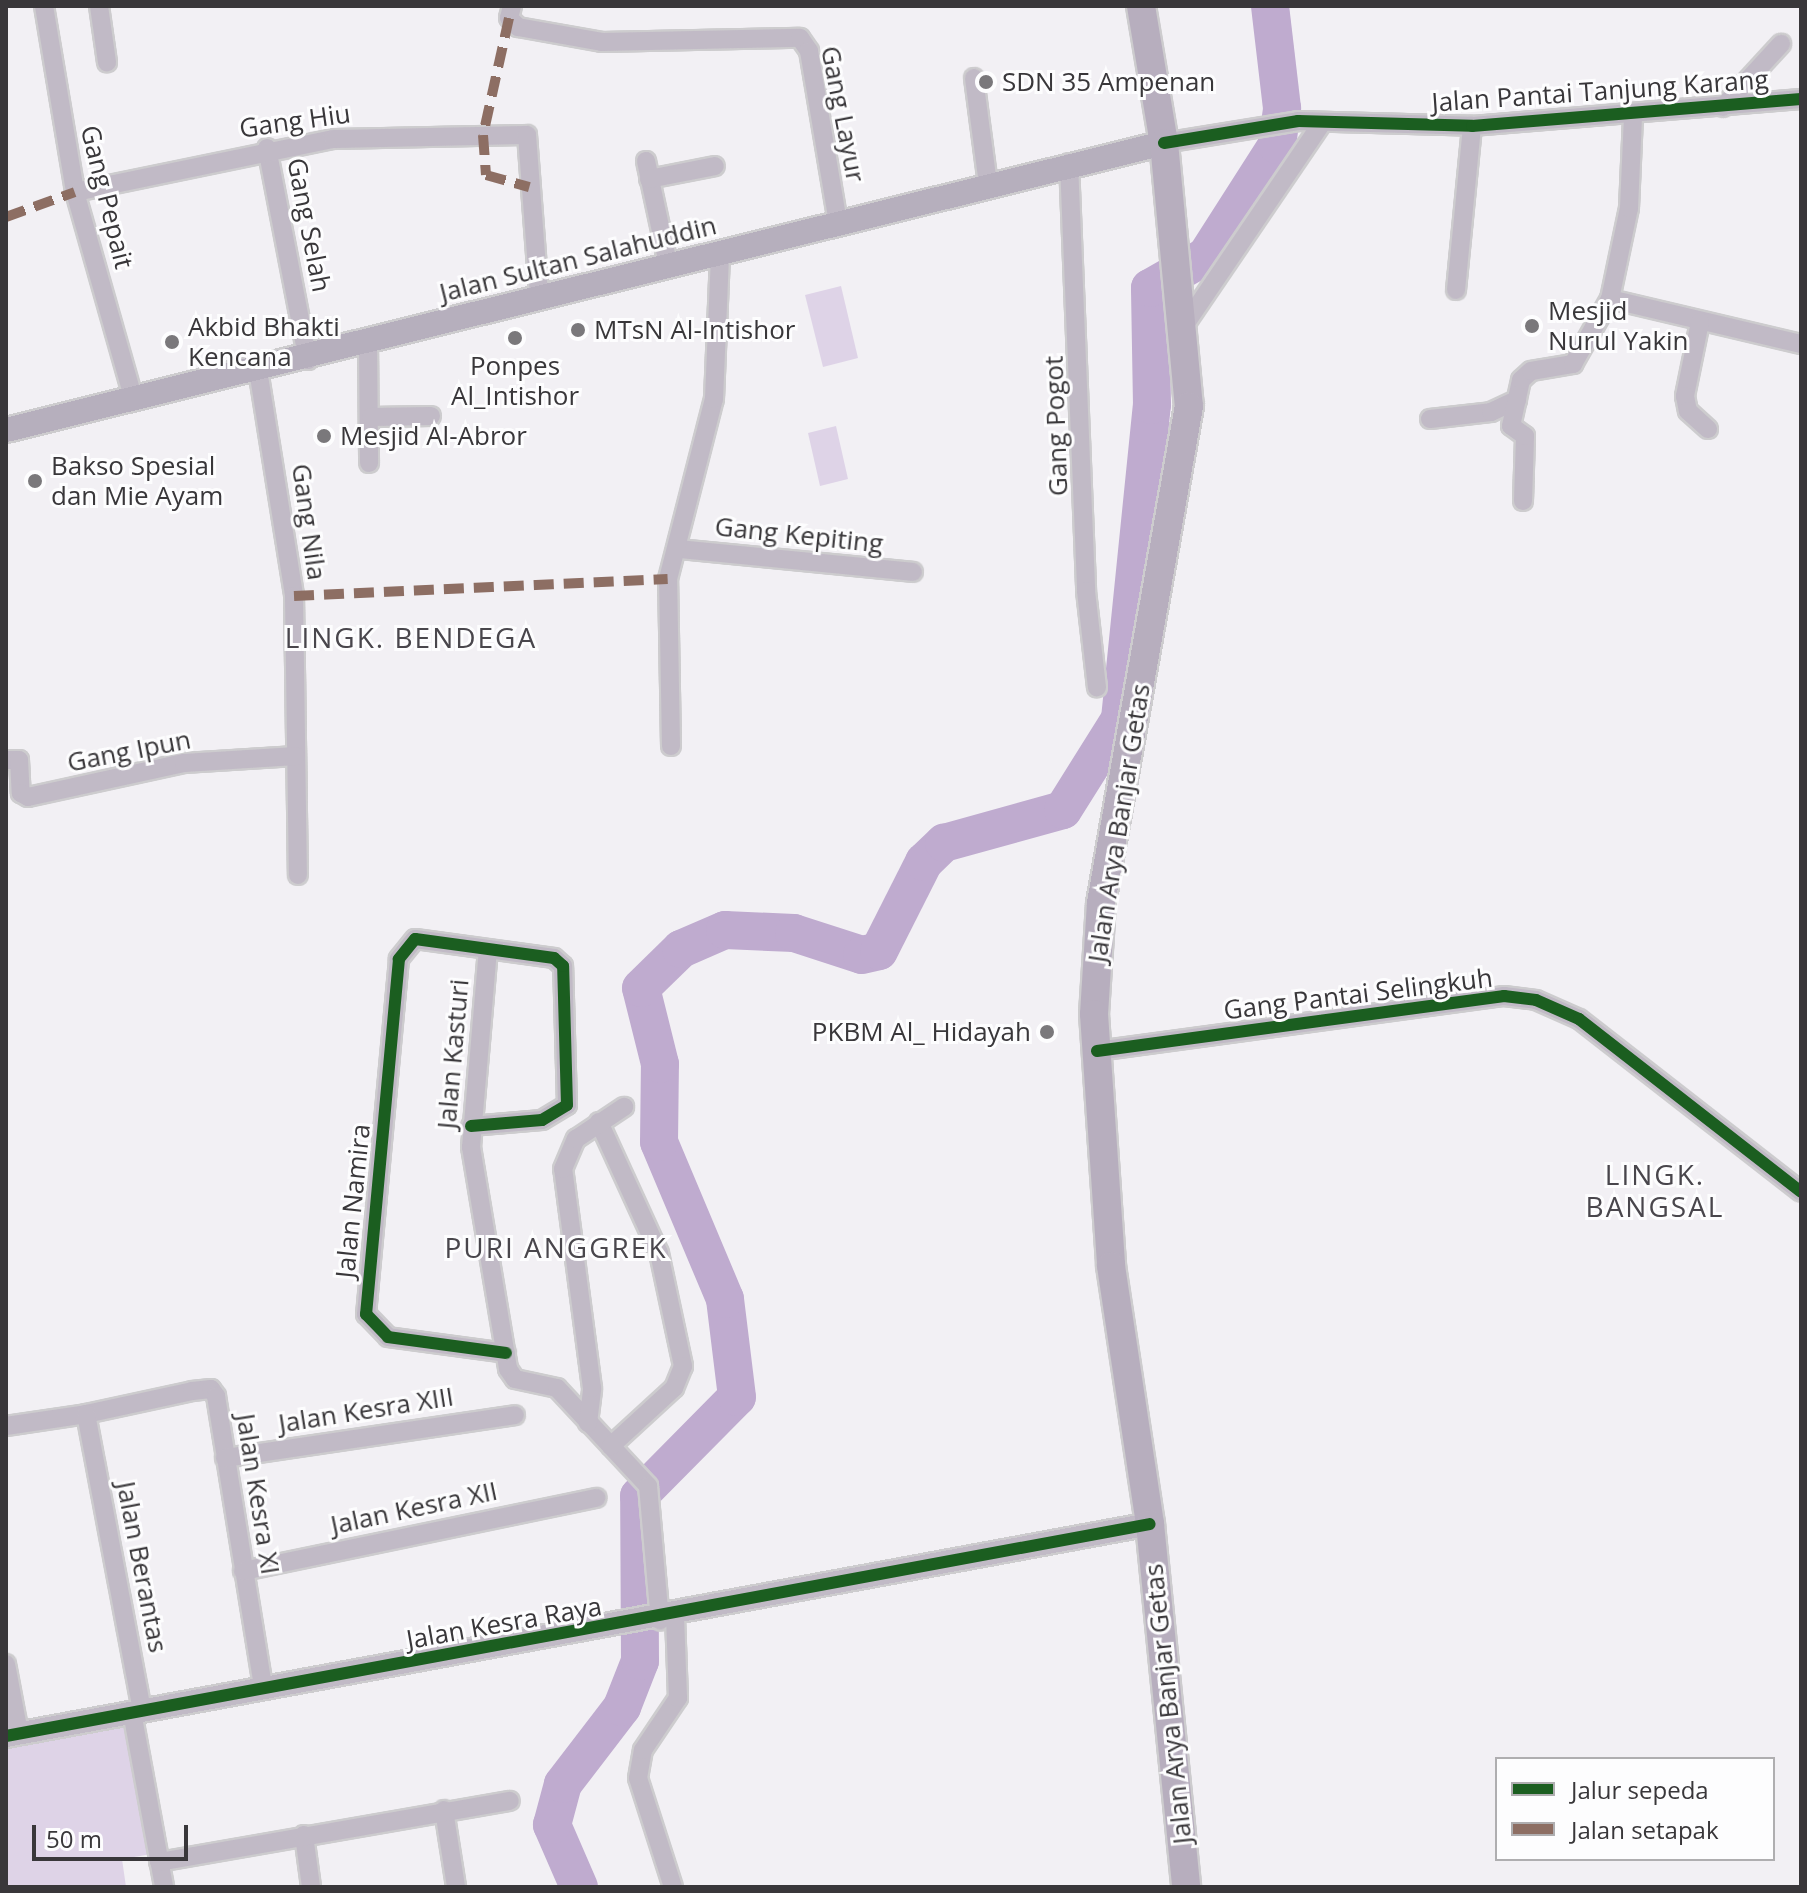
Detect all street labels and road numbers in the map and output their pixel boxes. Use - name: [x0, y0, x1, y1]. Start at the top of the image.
- street label: Gang Layur: [815, 43, 871, 185]
- street label: Jalan Pantai Tanjung Karang: [1430, 64, 1770, 118]
- street label: Gang Hiu: [237, 98, 353, 144]
- street label: Gang Pepait: [74, 122, 140, 272]
- street label: Gang Selah: [281, 155, 337, 295]
- street label: Jalan Sultan Salahuddin: [436, 209, 720, 309]
- street label: Gang Pogot: [1038, 355, 1074, 497]
- street label: Gang Nila: [285, 462, 333, 582]
- street label: Gang Kepiting: [713, 511, 885, 559]
- street label: Jalan Arya Banjar Getas: [1082, 681, 1156, 965]
- street label: Gang Ipun: [65, 724, 193, 778]
- street label: Gang Pantai Selingkuh: [1222, 962, 1494, 1026]
- street label: Jalan Kasturi: [431, 978, 475, 1130]
- street label: Jalan Namira: [329, 1122, 377, 1280]
- street label: Jalan Kesra XIII: [276, 1381, 456, 1439]
- street label: Jalan Kesra XI: [230, 1411, 286, 1577]
- street label: Jalan Kesra XII: [328, 1475, 500, 1541]
- street label: Jalan Berantas: [110, 1479, 174, 1655]
- street label: Jalan Arya Banjar Getas: [1138, 1562, 1198, 1846]
- street label: Jalan Kesra Raya: [404, 1590, 604, 1656]

